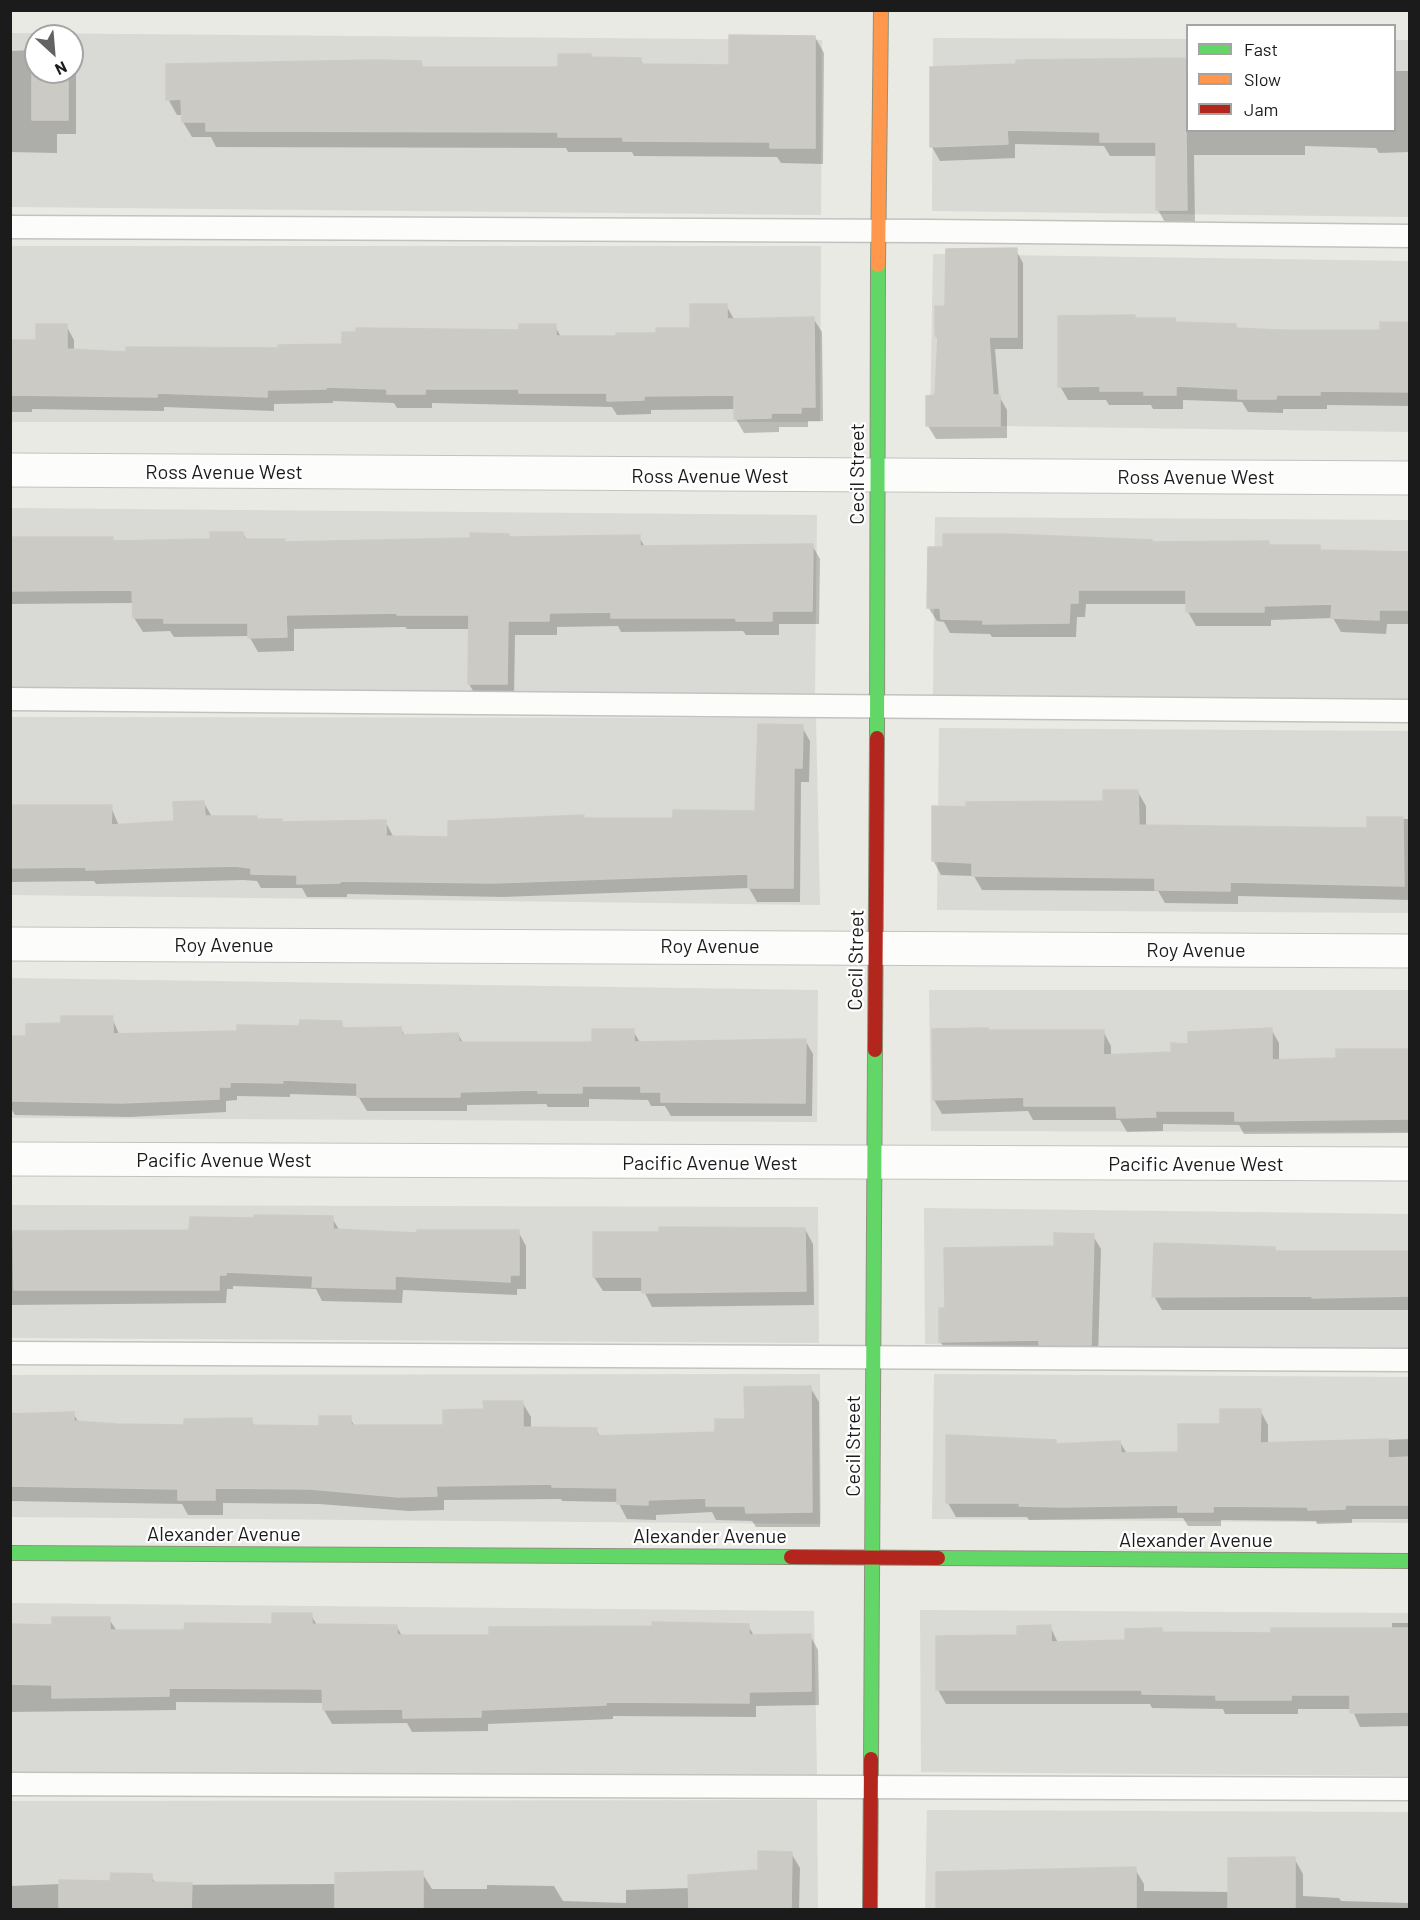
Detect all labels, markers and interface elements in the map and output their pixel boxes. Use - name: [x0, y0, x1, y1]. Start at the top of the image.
- north arrow: [24, 24, 84, 84]
- legend: [1186, 24, 1396, 132]
- text: Fast: [1244, 38, 1278, 60]
- text: N: [52, 58, 70, 80]
- text: Slow: [1244, 68, 1281, 90]
- text: Jam: [1244, 98, 1278, 120]
- street label: Cecil Street: [845, 423, 869, 525]
- street label: Ross Avenue West: [145, 460, 303, 484]
- street label: Ross Avenue West: [631, 464, 789, 488]
- street label: Ross Avenue West: [1117, 465, 1275, 489]
- street label: Cecil Street: [843, 909, 869, 1011]
- street label: Roy Avenue: [174, 933, 274, 957]
- street label: Roy Avenue: [660, 934, 760, 958]
- street label: Roy Avenue: [1146, 938, 1246, 962]
- street label: Pacific Avenue West: [136, 1148, 312, 1172]
- street label: Pacific Avenue West: [622, 1151, 798, 1175]
- street label: Pacific Avenue West: [1108, 1152, 1284, 1176]
- street label: Cecil Street: [841, 1395, 865, 1497]
- street label: Alexander Avenue: [147, 1522, 301, 1546]
- street label: Alexander Avenue: [633, 1524, 787, 1548]
- street label: Alexander Avenue: [1119, 1528, 1273, 1552]

